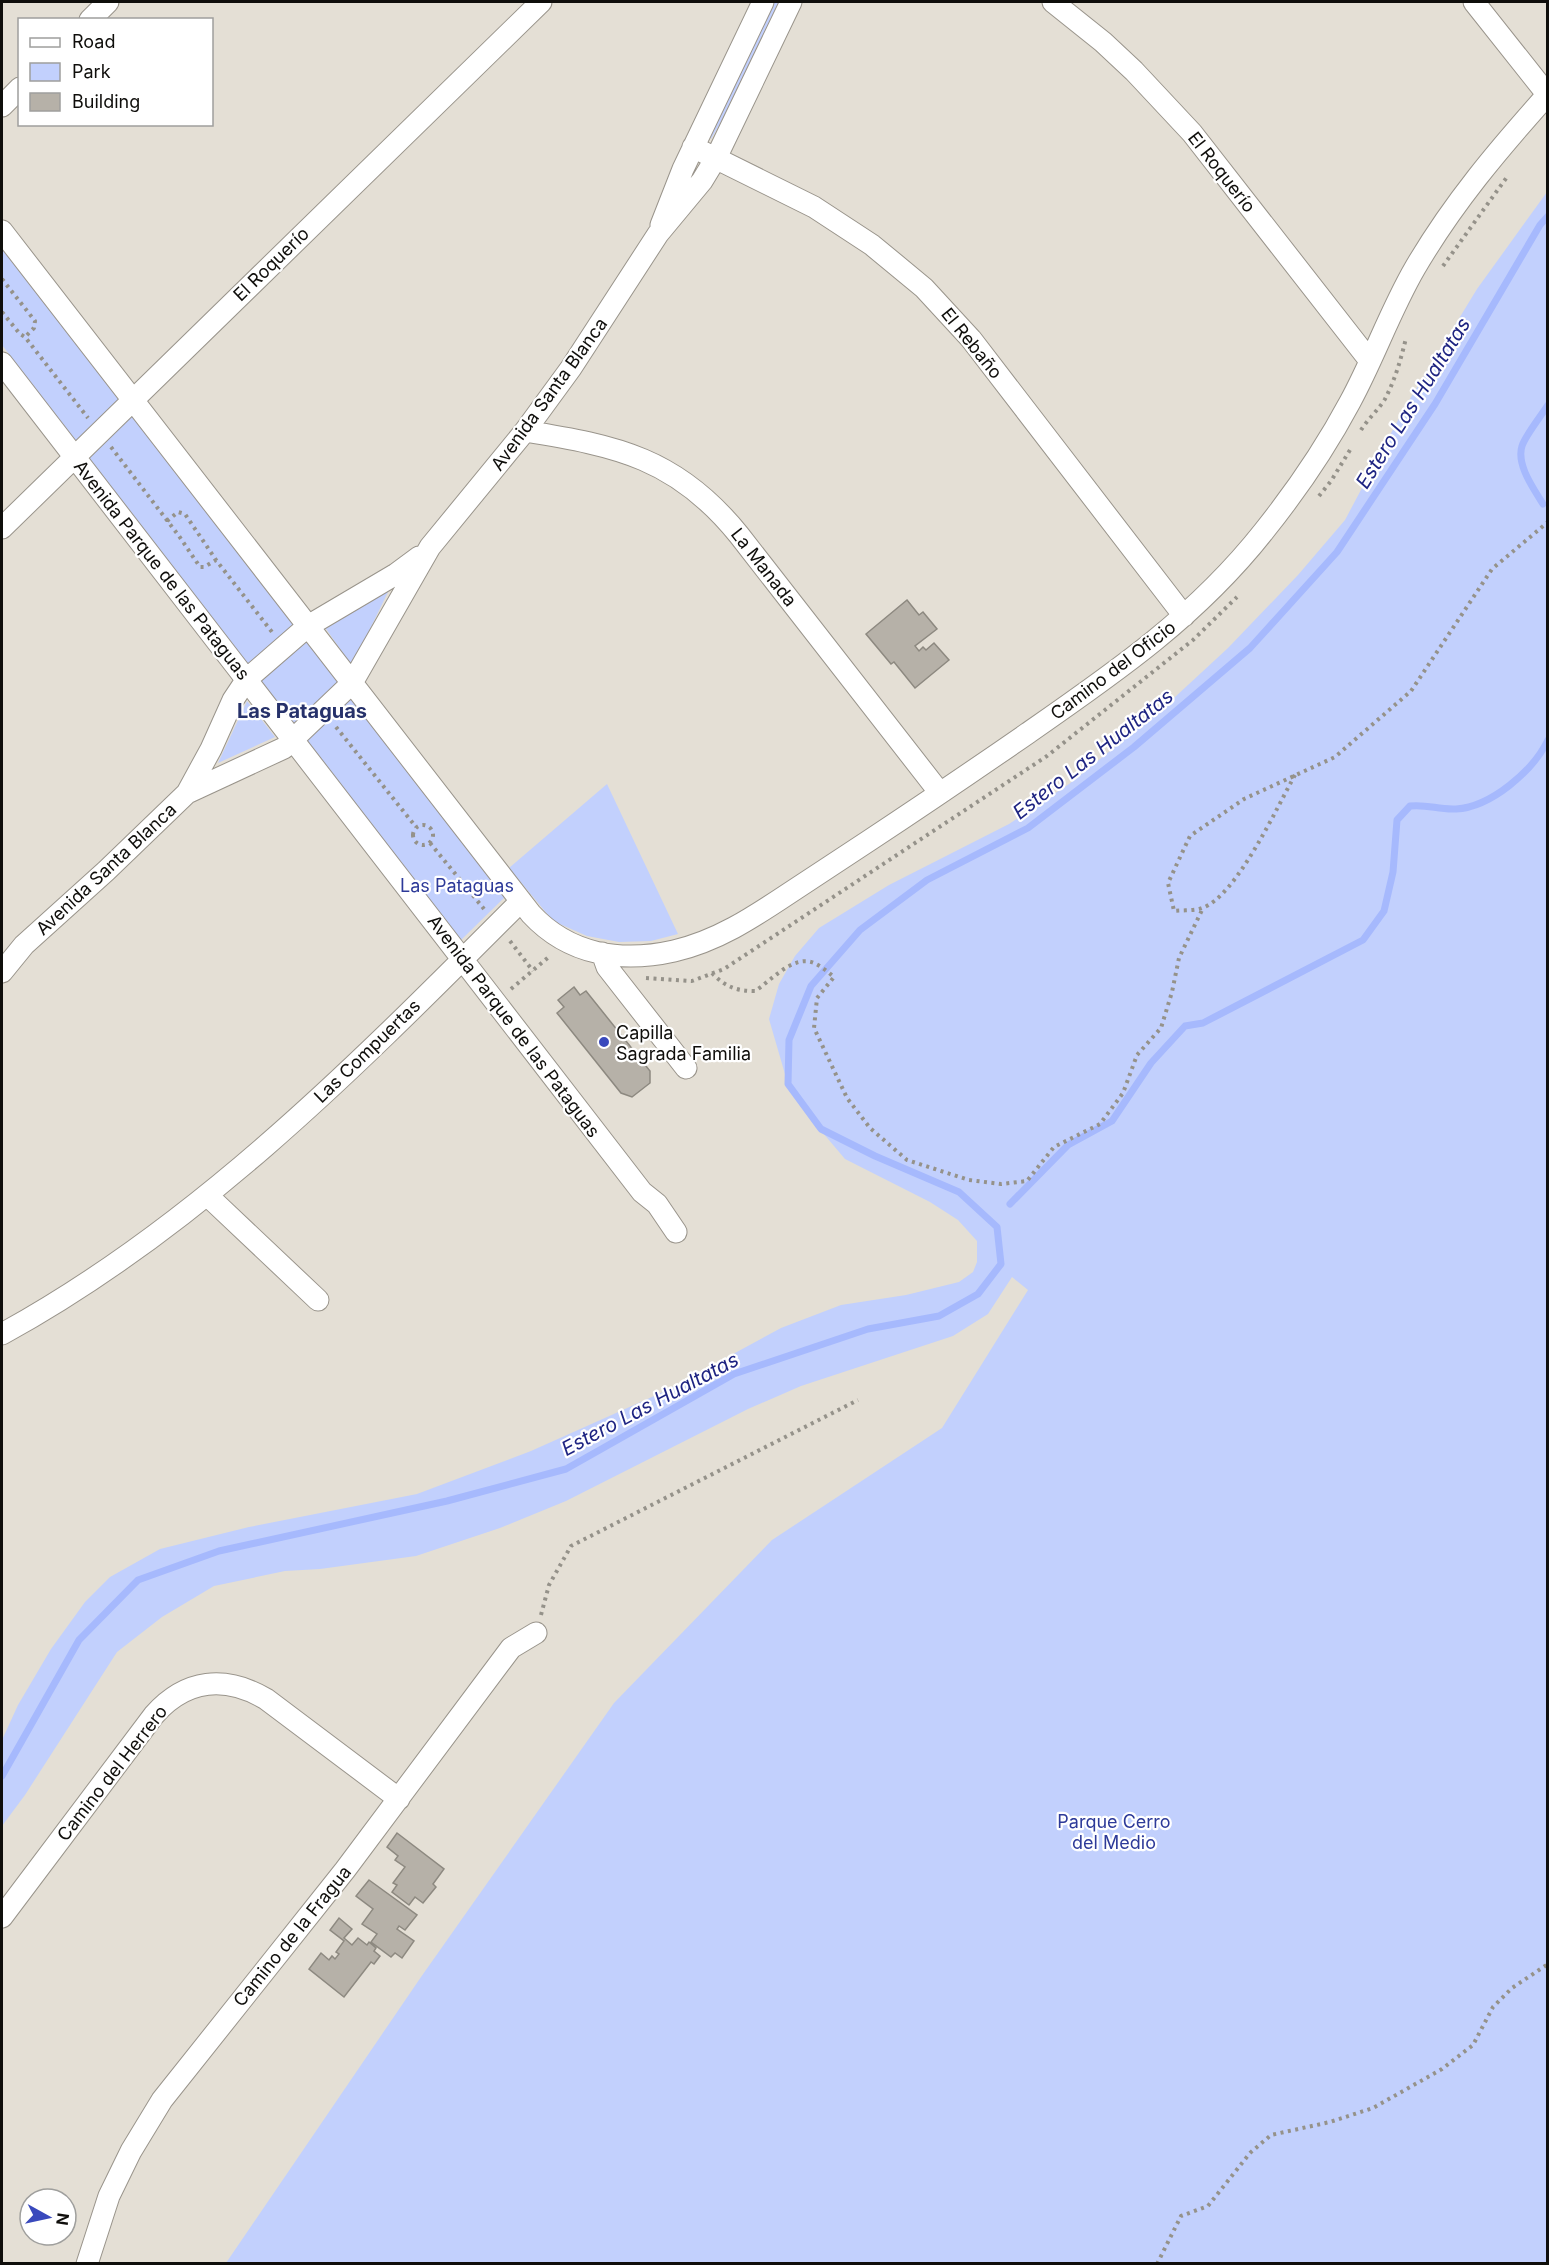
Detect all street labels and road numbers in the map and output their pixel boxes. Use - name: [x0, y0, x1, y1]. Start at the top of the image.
- street label: El Roquerío: [1184, 127, 1260, 217]
- street label: El Roquerío: [229, 223, 313, 305]
- street label: El Rebaño: [937, 303, 1007, 383]
- street label: Avenida Santa Blanca: [487, 314, 611, 474]
- street label: Avenida Parque de las Pataguas: [70, 456, 254, 684]
- street label: La Manada: [727, 524, 801, 610]
- street label: Camino del Oficio: [1046, 616, 1180, 724]
- street label: Avenida Santa Blanca: [32, 799, 180, 939]
- street label: Avenida Parque de las Pataguas: [424, 911, 604, 1141]
- street label: Las Compuertas: [310, 995, 424, 1107]
- street label: Camino del Herrero: [53, 1701, 171, 1845]
- street label: Camino de la Fragua: [229, 1861, 355, 2011]

